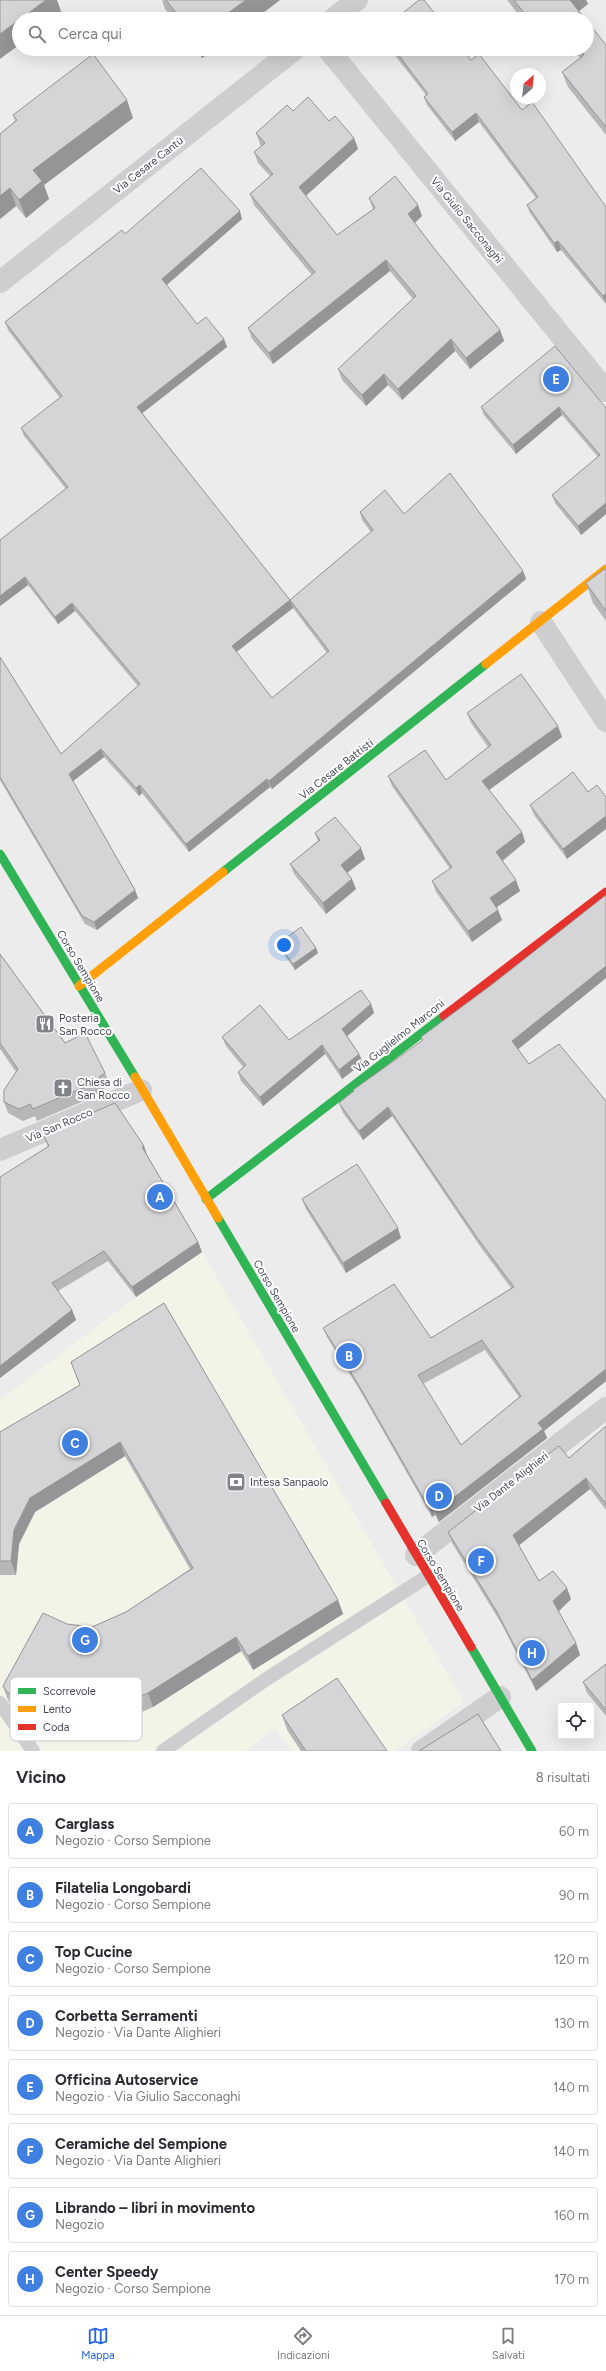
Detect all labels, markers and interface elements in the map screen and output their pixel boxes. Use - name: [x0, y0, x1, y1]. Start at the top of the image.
- search box: [12, 12, 594, 56]
- icon: search: [26, 23, 48, 45]
- text: Cerca qui: [58, 25, 122, 43]
- north arrow: [510, 68, 546, 104]
- street label: Via Cesare Cantù: [111, 134, 186, 197]
- street label: Via Giulio Sacconaghi: [428, 175, 505, 266]
- pin: E: [543, 364, 569, 394]
- street label: Via Cesare Battisti: [297, 736, 376, 802]
- street label: Corso Sempione: [54, 928, 107, 1005]
- your location: [274, 935, 294, 955]
- street label: Via Guglielmo Marconi: [352, 997, 447, 1076]
- place label: Posteria San Rocco: [59, 1012, 112, 1038]
- restaurant icon: Posteria San Rocco: [34, 1013, 56, 1035]
- place label: Chiesa di San Rocco: [77, 1076, 130, 1102]
- church icon: Chiesa di San Rocco: [52, 1077, 74, 1099]
- street label: Via San Rocco: [24, 1106, 95, 1145]
- pin: A: [147, 1182, 173, 1212]
- street label: Corso Sempione: [250, 1258, 303, 1335]
- pin: B: [336, 1341, 362, 1371]
- pin: C: [62, 1428, 88, 1458]
- street label: Via Dante Alighieri: [472, 1449, 551, 1515]
- bank icon: Intesa Sanpaolo: [225, 1471, 247, 1493]
- place label: Intesa Sanpaolo: [250, 1476, 329, 1489]
- pin: D: [426, 1481, 452, 1511]
- street label: Corso Sempione: [414, 1537, 467, 1614]
- pin: F: [468, 1546, 494, 1576]
- pin: G: [72, 1625, 98, 1655]
- pin: H: [519, 1638, 545, 1668]
- legend: [10, 1677, 142, 1741]
- text: Scorrevole: [43, 1685, 96, 1698]
- text: Lento: [43, 1703, 71, 1716]
- map controls: [558, 1703, 594, 1739]
- button: locate: [558, 1703, 594, 1739]
- text: Coda: [43, 1721, 69, 1734]
- text: Vicino: [16, 1767, 66, 1787]
- text: 8 risultati: [536, 1770, 590, 1785]
- text: Carglass: [55, 1815, 114, 1833]
- text: A: [25, 1824, 35, 1839]
- text: 60 m: [559, 1824, 589, 1839]
- text: Negozio · Corso Sempione: [55, 1833, 211, 1848]
- text: Filatelia Longobardi: [55, 1879, 191, 1897]
- text: B: [26, 1888, 34, 1903]
- text: 90 m: [559, 1888, 589, 1903]
- text: Negozio · Corso Sempione: [55, 1897, 211, 1912]
- text: Top Cucine: [55, 1943, 132, 1961]
- text: C: [25, 1952, 35, 1967]
- text: 120 m: [554, 1952, 589, 1967]
- text: Negozio · Corso Sempione: [55, 1961, 211, 1976]
- text: Corbetta Serramenti: [55, 2007, 198, 2025]
- text: D: [25, 2016, 35, 2031]
- text: 130 m: [554, 2016, 589, 2031]
- text: Negozio · Via Dante Alighieri: [55, 2025, 221, 2040]
- text: Officina Autoservice: [55, 2071, 198, 2089]
- text: E: [26, 2080, 34, 2095]
- text: 140 m: [553, 2080, 589, 2095]
- text: Negozio · Via Giulio Sacconaghi: [55, 2089, 241, 2104]
- text: Ceramiche del Sempione: [55, 2135, 227, 2153]
- text: F: [26, 2144, 34, 2159]
- text: 140 m: [553, 2144, 589, 2159]
- text: Negozio · Via Dante Alighieri: [55, 2153, 221, 2168]
- text: Librando – libri in movimento: [55, 2199, 255, 2217]
- text: G: [25, 2208, 35, 2223]
- text: 160 m: [554, 2208, 589, 2223]
- text: Negozio: [55, 2217, 104, 2232]
- text: Center Speedy: [55, 2263, 158, 2281]
- text: H: [25, 2272, 35, 2287]
- text: 170 m: [554, 2272, 589, 2287]
- text: Negozio · Corso Sempione: [55, 2281, 211, 2296]
- tab: Mappa: [81, 2325, 115, 2362]
- tab: Indicazioni: [277, 2325, 330, 2362]
- tab: Salvati: [492, 2325, 525, 2362]

